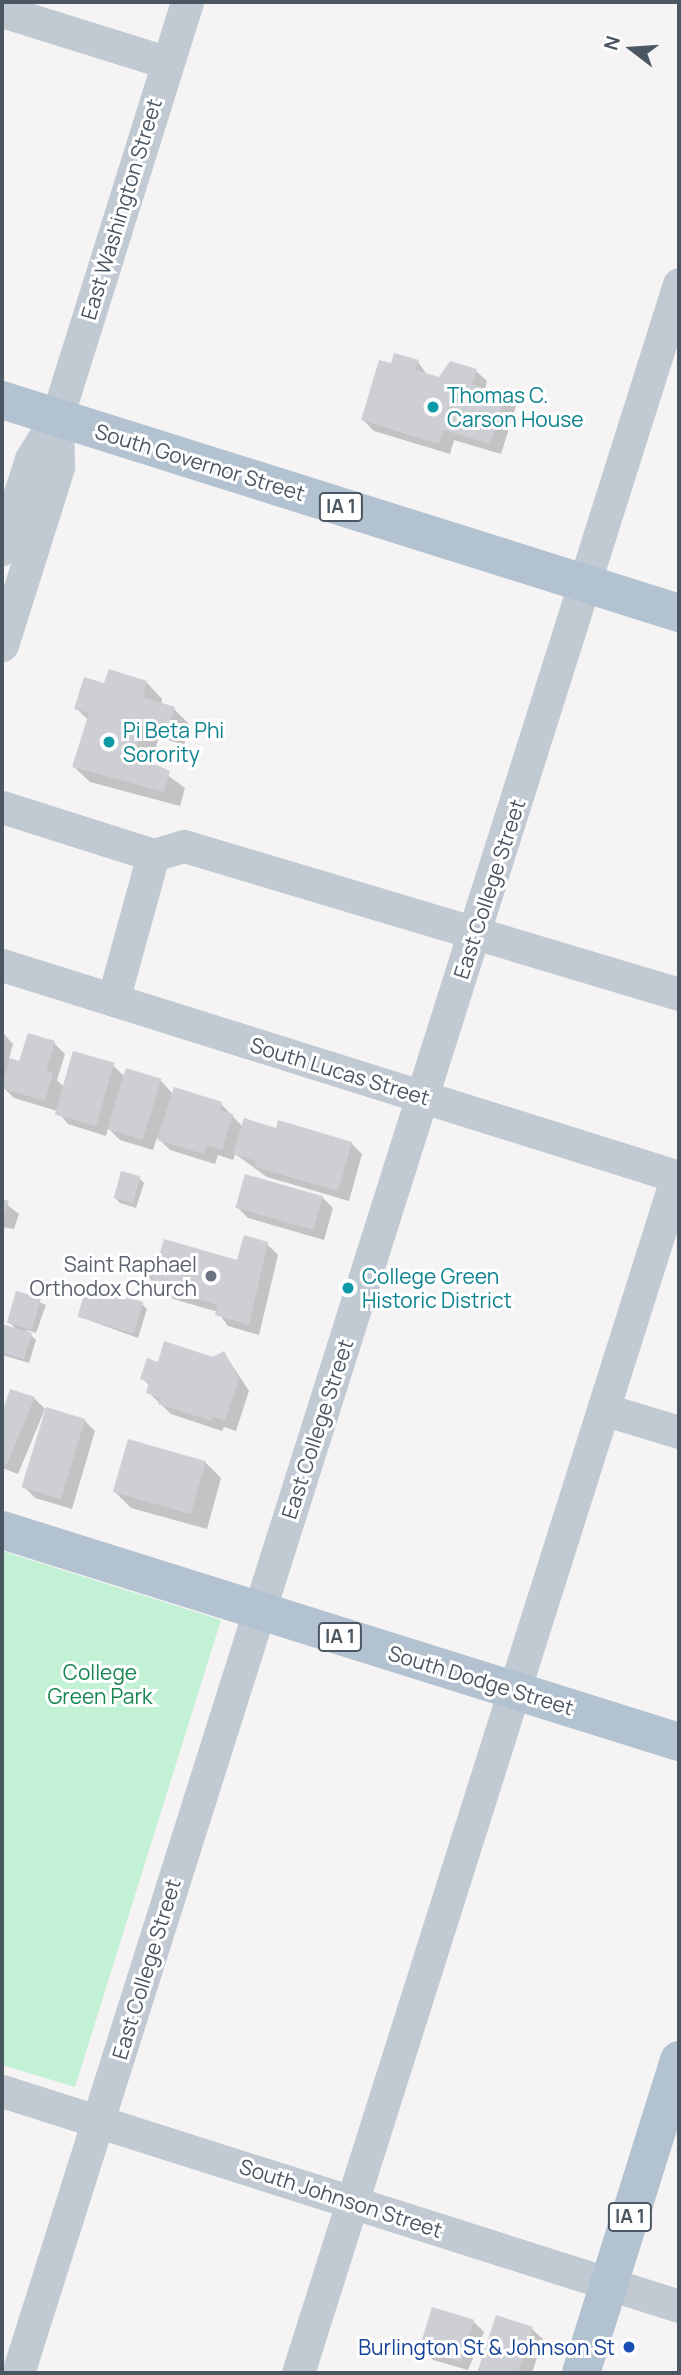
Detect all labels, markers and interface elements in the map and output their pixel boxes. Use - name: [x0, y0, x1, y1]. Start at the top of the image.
- north arrow: [597, 14, 667, 84]
- text: N: [597, 33, 626, 53]
- street label: East Washington Street: [75, 95, 167, 323]
- place label: Thomas C. Carson House: [447, 382, 584, 432]
- marker: Thomas C. Carson House: [425, 399, 441, 415]
- street label: South Governor Street: [92, 418, 308, 506]
- road number: IA 1: [318, 492, 364, 522]
- place label: Pi Beta Phi Sorority: [123, 717, 224, 767]
- marker: Pi Beta Phi Sorority: [101, 734, 117, 750]
- street label: East College Street: [448, 796, 530, 982]
- street label: South Lucas Street: [247, 1032, 433, 1110]
- place label: Saint Raphael Orthodox Church: [30, 1251, 197, 1301]
- place label: College Green Historic District: [362, 1263, 512, 1313]
- marker: Saint Raphael Orthodox Church: [203, 1268, 219, 1284]
- marker: College Green Historic District: [340, 1280, 356, 1296]
- street label: East College Street: [276, 1336, 358, 1522]
- road number: IA 1: [317, 1622, 363, 1652]
- street label: South Dodge Street: [385, 1640, 577, 1720]
- park label: College Green Park: [48, 1659, 152, 1709]
- street label: East College Street: [107, 1876, 185, 2062]
- street label: South Johnson Street: [236, 2153, 446, 2243]
- road number: IA 1: [607, 2202, 653, 2232]
- place label: Burlington St & Johnson St: [358, 2334, 615, 2360]
- marker: Burlington St & Johnson St: [621, 2339, 637, 2355]

